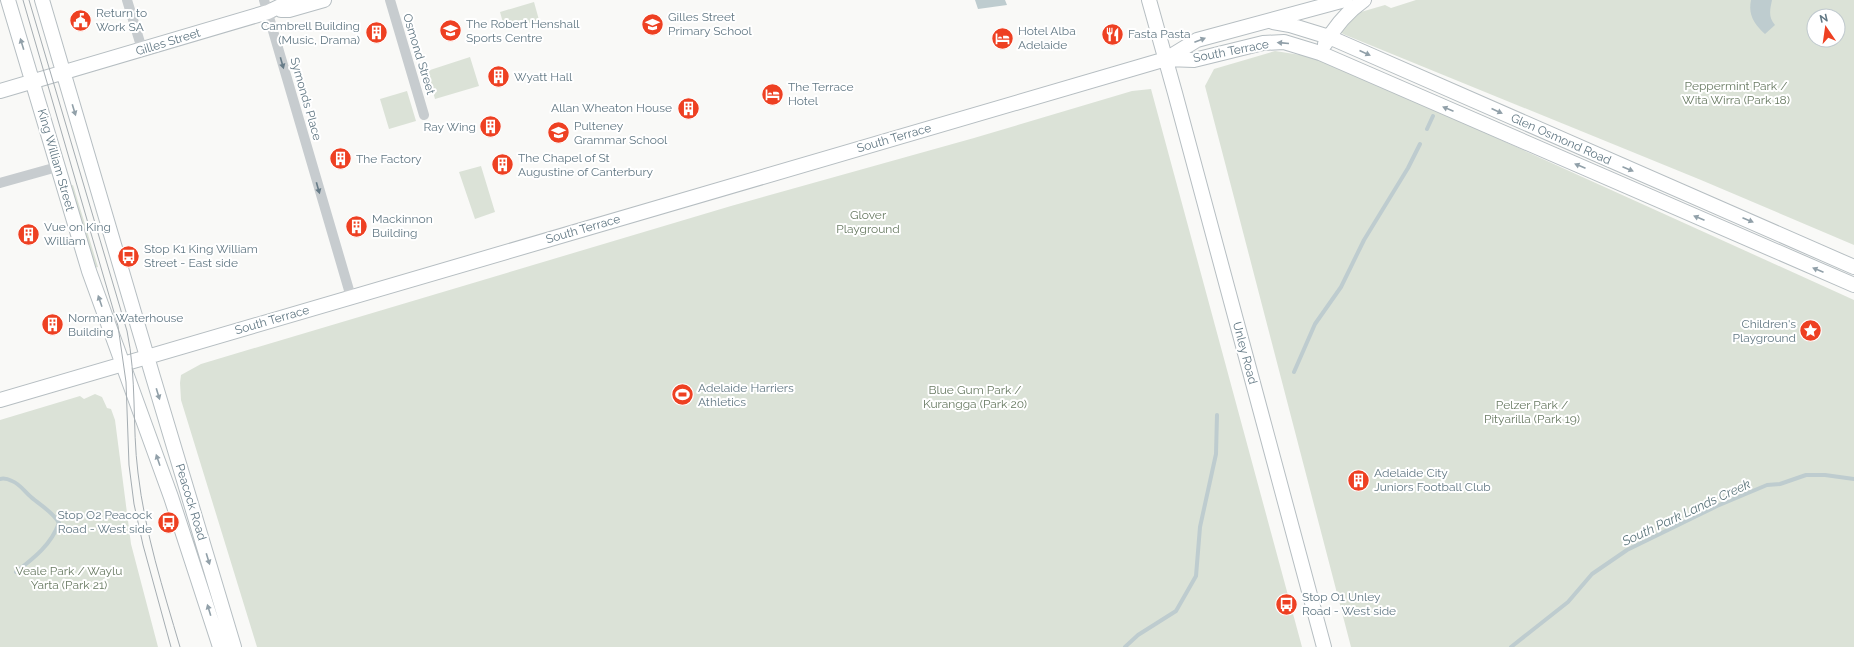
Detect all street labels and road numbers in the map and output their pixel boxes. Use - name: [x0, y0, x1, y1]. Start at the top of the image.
- street label: Osmond Street: [400, 12, 438, 96]
- street label: Gilles Street: [134, 26, 202, 58]
- street label: South Terrace: [1192, 37, 1270, 65]
- street label: Symonds Place: [287, 56, 325, 142]
- street label: King William Street: [35, 107, 77, 213]
- street label: Glen Osmond Road: [1509, 111, 1613, 167]
- street label: South Terrace: [855, 121, 933, 155]
- street label: South Terrace: [544, 212, 622, 246]
- street label: South Terrace: [233, 303, 311, 337]
- street label: Unley Road: [1230, 320, 1260, 386]
- street label: Peacock Road: [173, 462, 209, 542]

